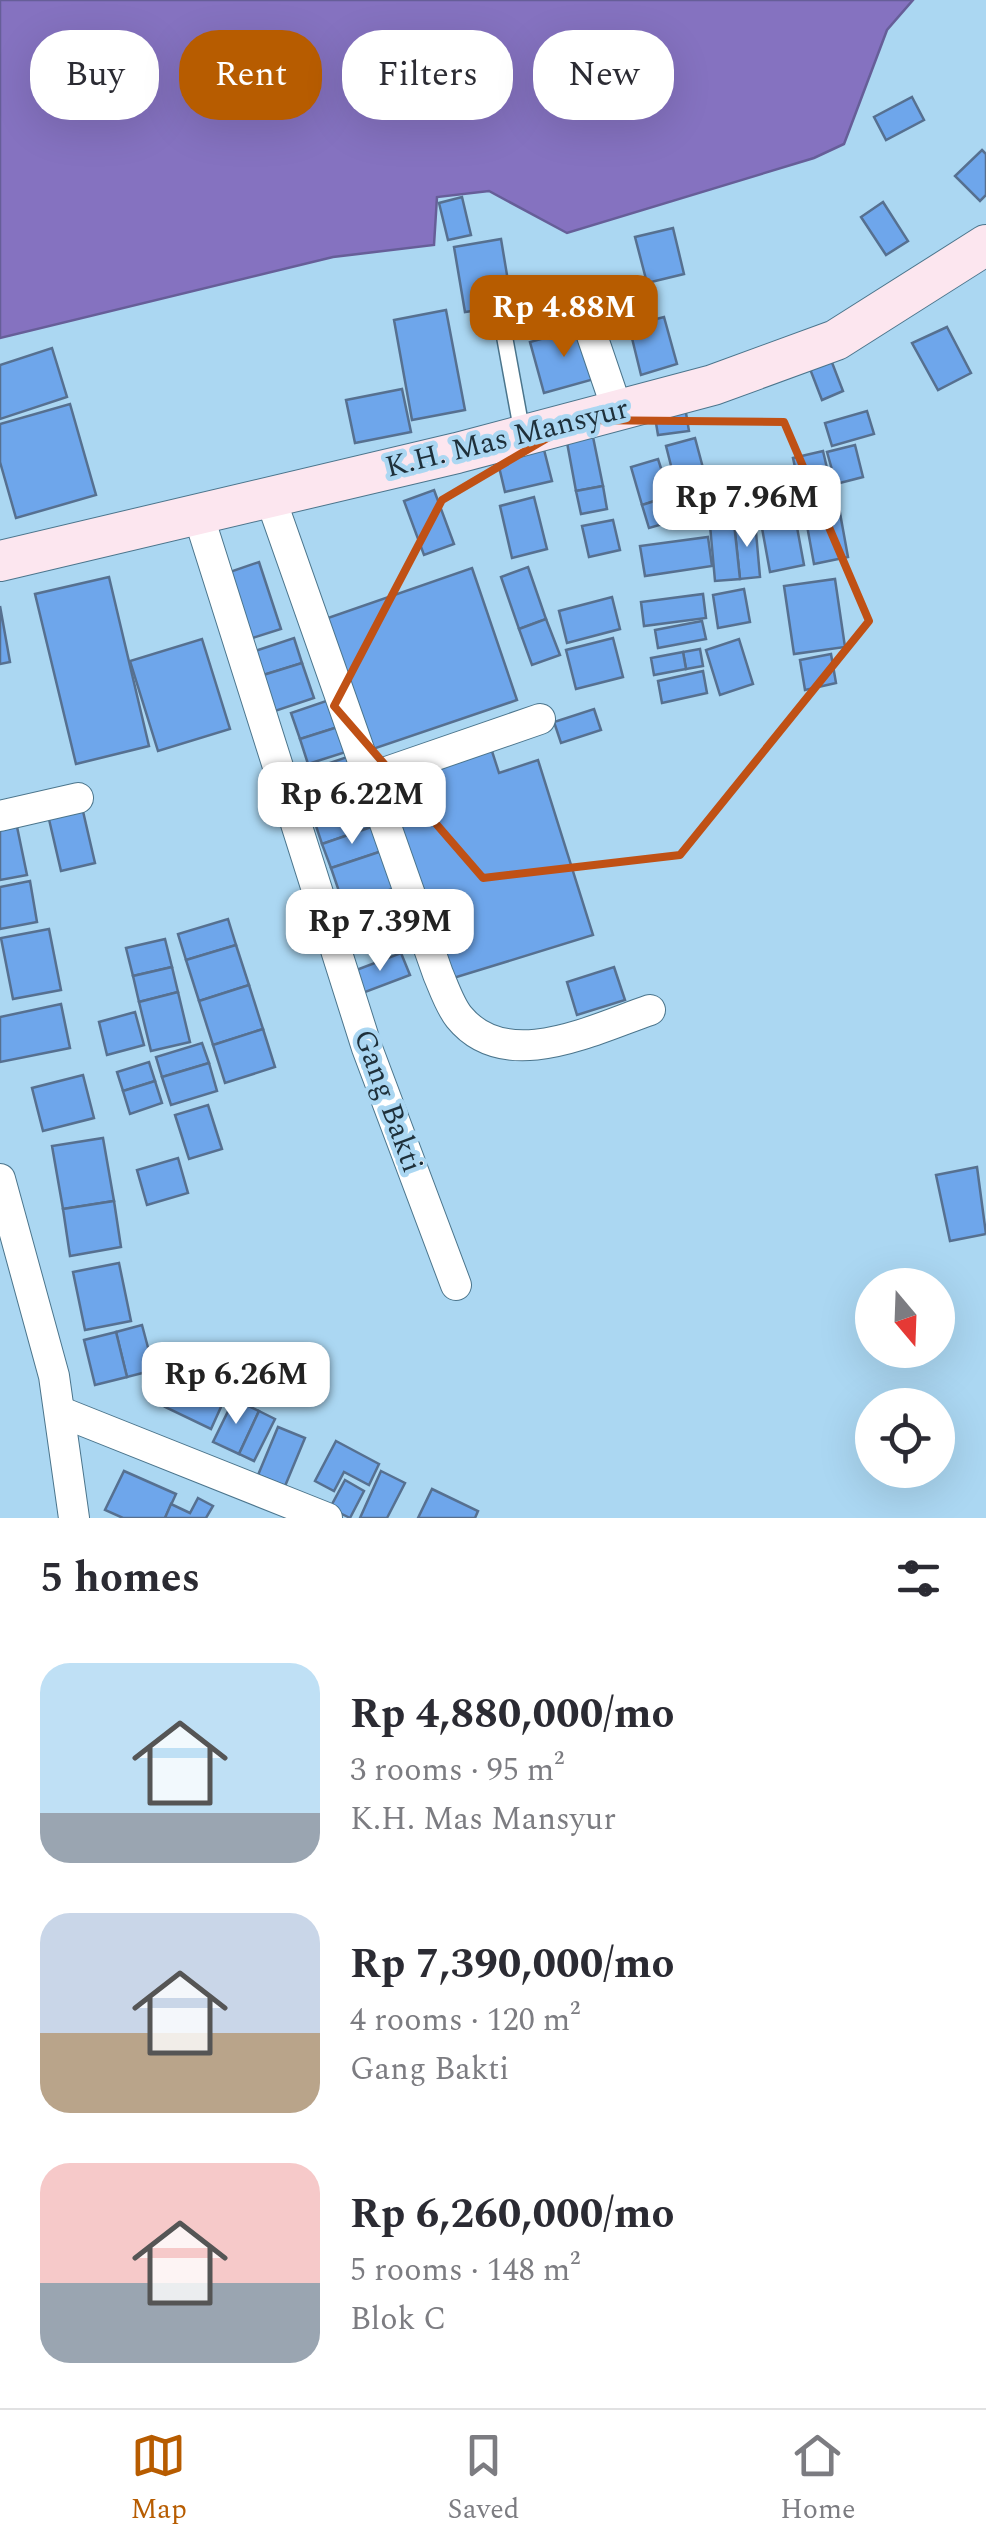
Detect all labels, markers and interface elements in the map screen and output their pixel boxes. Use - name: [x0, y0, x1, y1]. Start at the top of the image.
- chip: Buy: [30, 30, 159, 120]
- chip: Rent: [179, 30, 322, 120]
- chip: Filters: [342, 30, 513, 120]
- chip: New: [533, 30, 674, 120]
- pin: Rp 4.88M: [461, 275, 667, 360]
- text: Rp 4.88M: [492, 283, 636, 332]
- street label: K.H. Mas Mansyur: [380, 386, 634, 490]
- pin: Rp 7.96M: [644, 465, 850, 550]
- text: Rp 7.96M: [675, 473, 819, 522]
- pin: Rp 6.22M: [249, 762, 455, 847]
- text: Rp 6.22M: [280, 770, 424, 819]
- pin: Rp 7.39M: [277, 889, 483, 974]
- text: Rp 7.39M: [308, 897, 452, 946]
- street label: Gang Bakti: [341, 1023, 435, 1179]
- north arrow: [855, 1268, 955, 1368]
- map controls: [855, 1268, 955, 1488]
- pin: Rp 6.26M: [133, 1342, 339, 1427]
- text: Rp 6.26M: [164, 1350, 308, 1399]
- button: locate: [855, 1388, 955, 1488]
- text: 5 homes: [40, 1547, 200, 1610]
- icon: filters: [891, 1551, 946, 1606]
- text: Rp 4,880,000/mo: [350, 1683, 675, 1746]
- icon: home: [120, 1703, 240, 1823]
- text: 3 rooms · 95 m²: [350, 1746, 564, 1795]
- text: K.H. Mas Mansyur: [350, 1795, 616, 1844]
- text: Rp 7,390,000/mo: [350, 1933, 675, 1996]
- icon: home: [120, 1953, 240, 2073]
- text: 4 rooms · 120 m²: [350, 1996, 580, 2045]
- text: Gang Bakti: [350, 2045, 509, 2094]
- text: Rp 6,260,000/mo: [350, 2183, 675, 2246]
- icon: home: [120, 2203, 240, 2323]
- text: 5 rooms · 148 m²: [350, 2246, 580, 2295]
- text: Blok C: [350, 2295, 447, 2344]
- tab: Map: [130, 2428, 187, 2531]
- tab: Saved: [448, 2428, 519, 2531]
- tab: Home: [780, 2428, 856, 2531]

